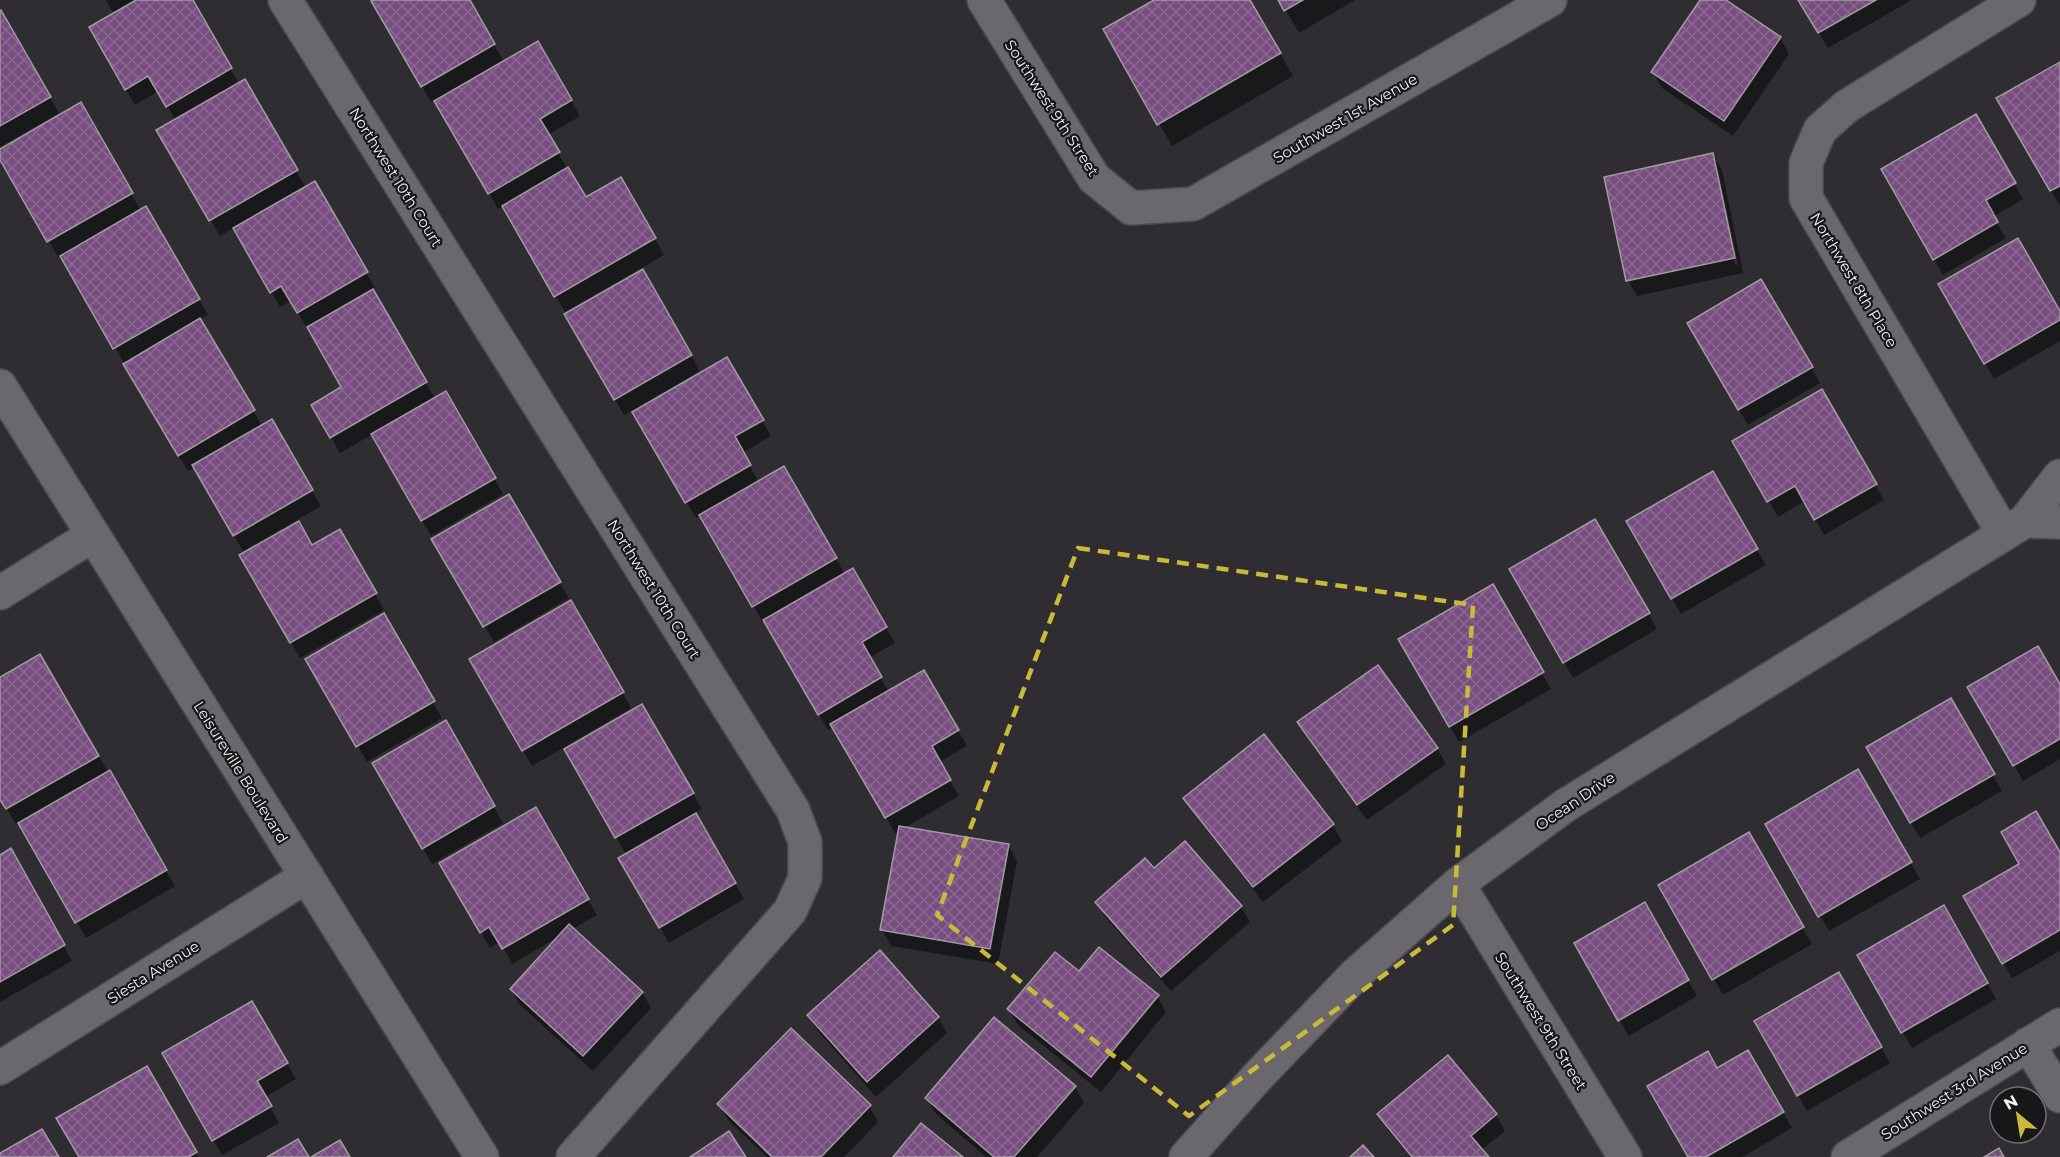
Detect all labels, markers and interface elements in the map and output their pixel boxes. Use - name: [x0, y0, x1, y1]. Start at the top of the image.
- street label: Southwest 9th Street: [1001, 36, 1103, 180]
- street label: Southwest 1st Avenue: [1269, 69, 1421, 167]
- street label: Northwest 10th Court: [345, 104, 447, 250]
- street label: Northwest 8th Place: [1806, 209, 1902, 351]
- street label: Northwest 10th Court: [603, 516, 705, 662]
- street label: Leisureville Boulevard: [190, 698, 292, 846]
- street label: Ocean Drive: [1532, 767, 1618, 835]
- street label: Siesta Avenue: [104, 936, 202, 1008]
- street label: Southwest 9th Street: [1491, 949, 1591, 1093]
- street label: Southwest 3rd Avenue: [1877, 1038, 2031, 1144]
- north arrow: [1988, 1085, 2048, 1145]
- text: N: [2000, 1091, 2021, 1114]

